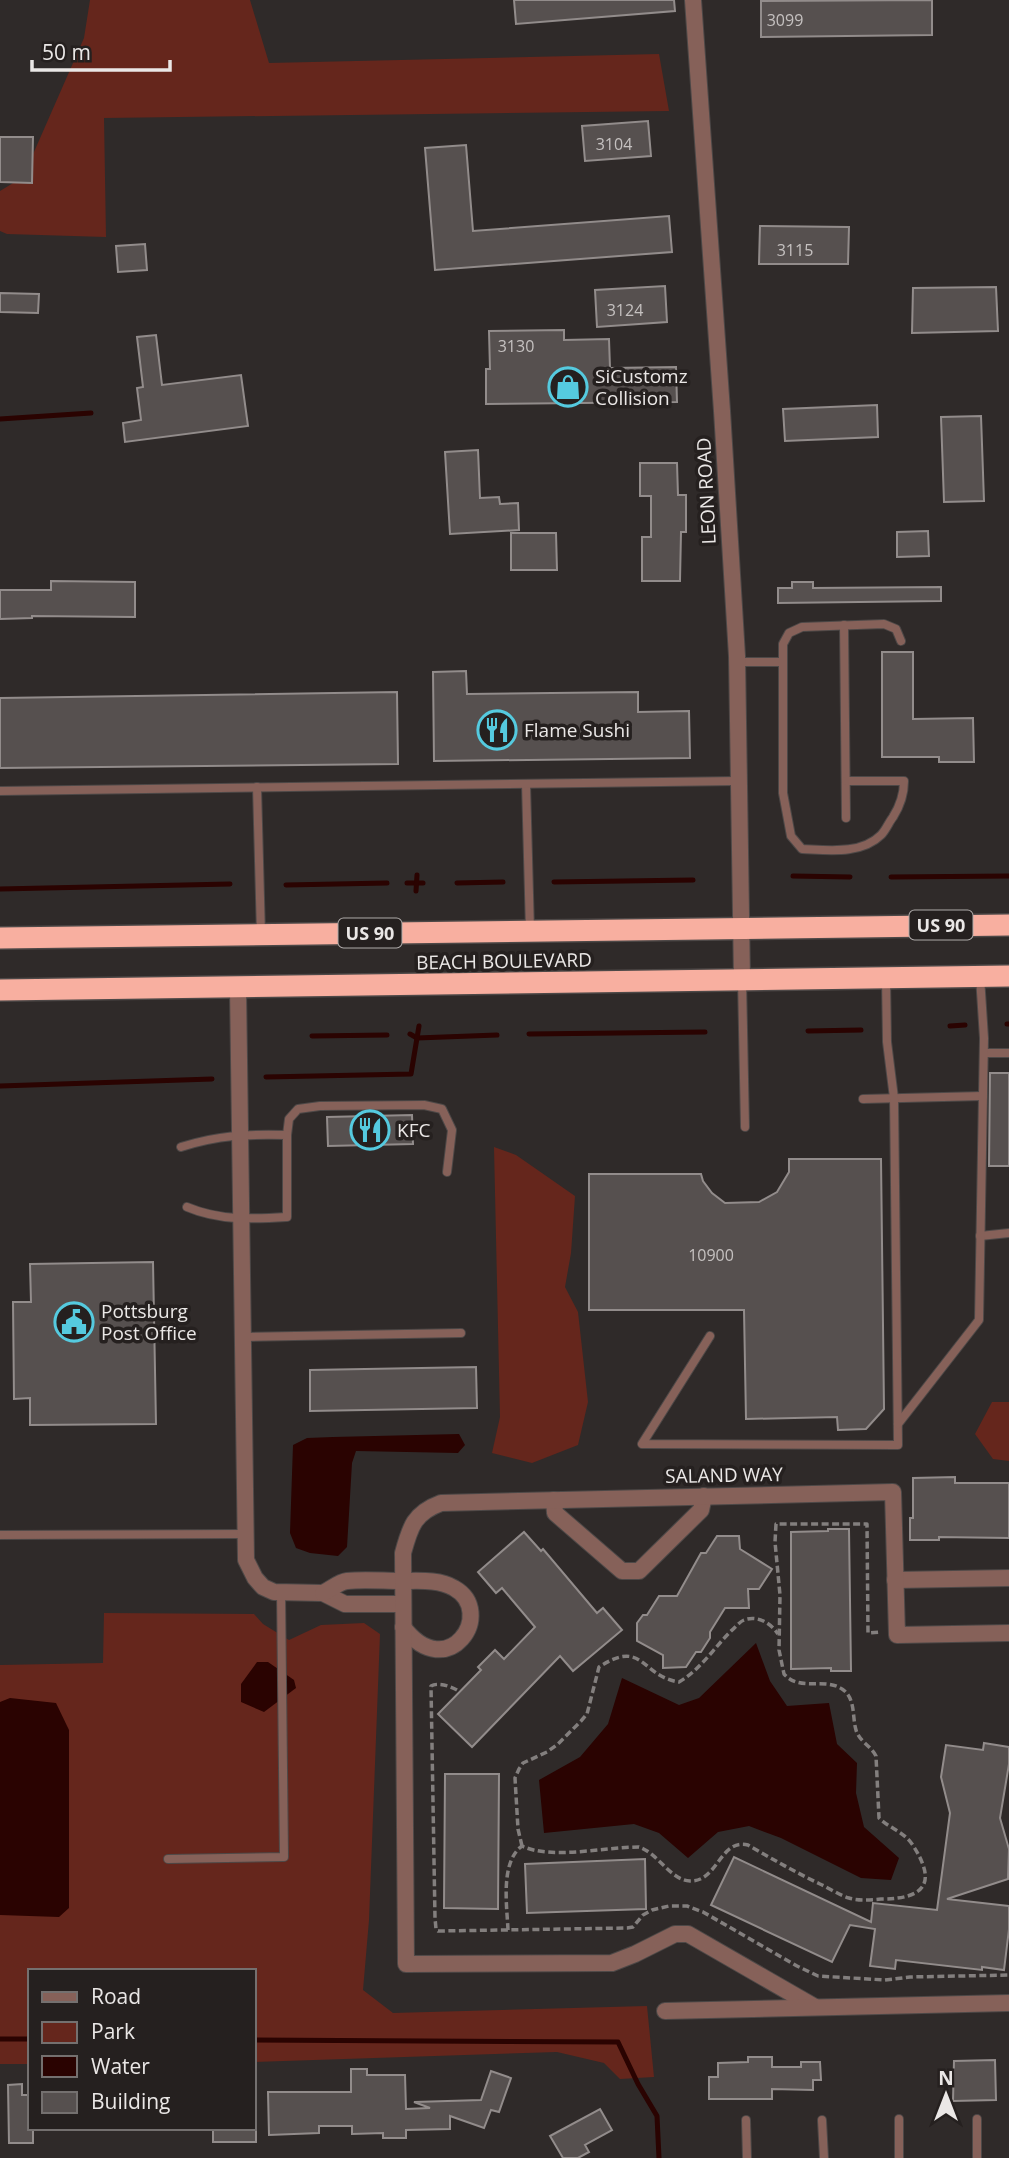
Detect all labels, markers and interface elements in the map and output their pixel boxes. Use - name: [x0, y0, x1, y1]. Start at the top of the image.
- house number: 3099: [767, 9, 803, 31]
- scale bar: [32, 28, 170, 72]
- text: 50 m: [42, 38, 91, 66]
- house number: 3104: [596, 133, 632, 155]
- house number: 3115: [777, 239, 813, 261]
- house number: 3124: [607, 299, 643, 321]
- house number: 3130: [498, 335, 534, 357]
- place label: SiCustomz Collision: [595, 363, 688, 411]
- shop icon: SiCustomz Collision: [547, 366, 589, 408]
- street label: LEON ROAD: [690, 437, 722, 545]
- restaurant icon: Flame Sushi: [476, 709, 518, 751]
- place label: Flame Sushi: [524, 717, 630, 743]
- road number: US 90: [909, 910, 972, 940]
- road number: US 90: [338, 918, 402, 948]
- street label: BEACH BOULEVARD: [416, 946, 592, 976]
- restaurant icon: KFC: [349, 1109, 391, 1151]
- place label: KFC: [397, 1117, 430, 1143]
- house number: 10900: [688, 1244, 734, 1266]
- place label: Pottsburg Post Office: [101, 1298, 197, 1346]
- public building icon: Pottsburg Post Office: [53, 1301, 95, 1343]
- street label: SALAND WAY: [665, 1461, 783, 1489]
- legend: [28, 1969, 256, 2130]
- text: Road: [91, 1982, 141, 2010]
- text: Park: [91, 2017, 135, 2045]
- text: Water: [91, 2052, 150, 2080]
- north arrow: [911, 2060, 981, 2130]
- text: N: [938, 2065, 954, 2091]
- text: Building: [91, 2087, 170, 2115]

